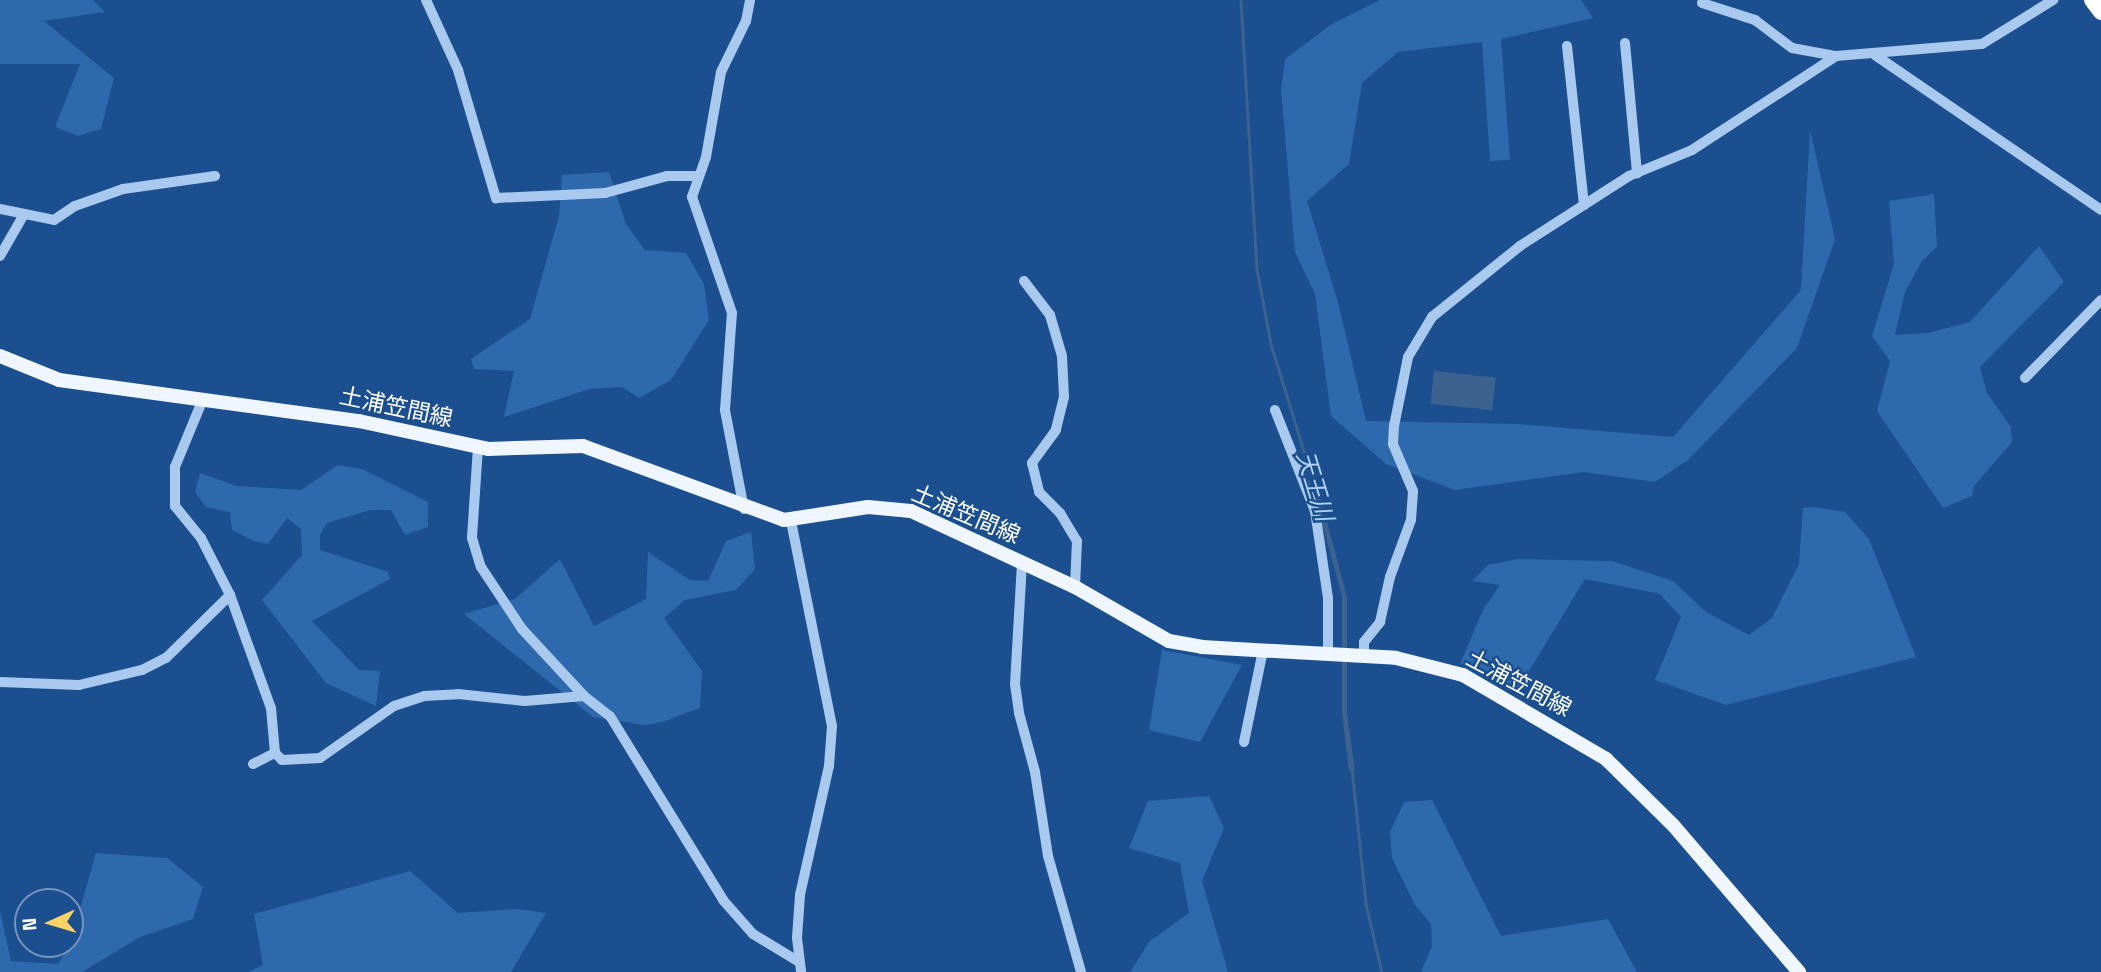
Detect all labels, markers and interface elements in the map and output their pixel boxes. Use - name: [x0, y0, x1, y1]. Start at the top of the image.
- street label: 土浦笠間線: [337, 382, 455, 432]
- water label: 天王川: [1291, 447, 1339, 525]
- street label: 土浦笠間線: [908, 479, 1024, 549]
- street label: 土浦笠間線: [1462, 644, 1576, 722]
- north arrow: [14, 888, 84, 958]
- text: N: [17, 917, 42, 932]

